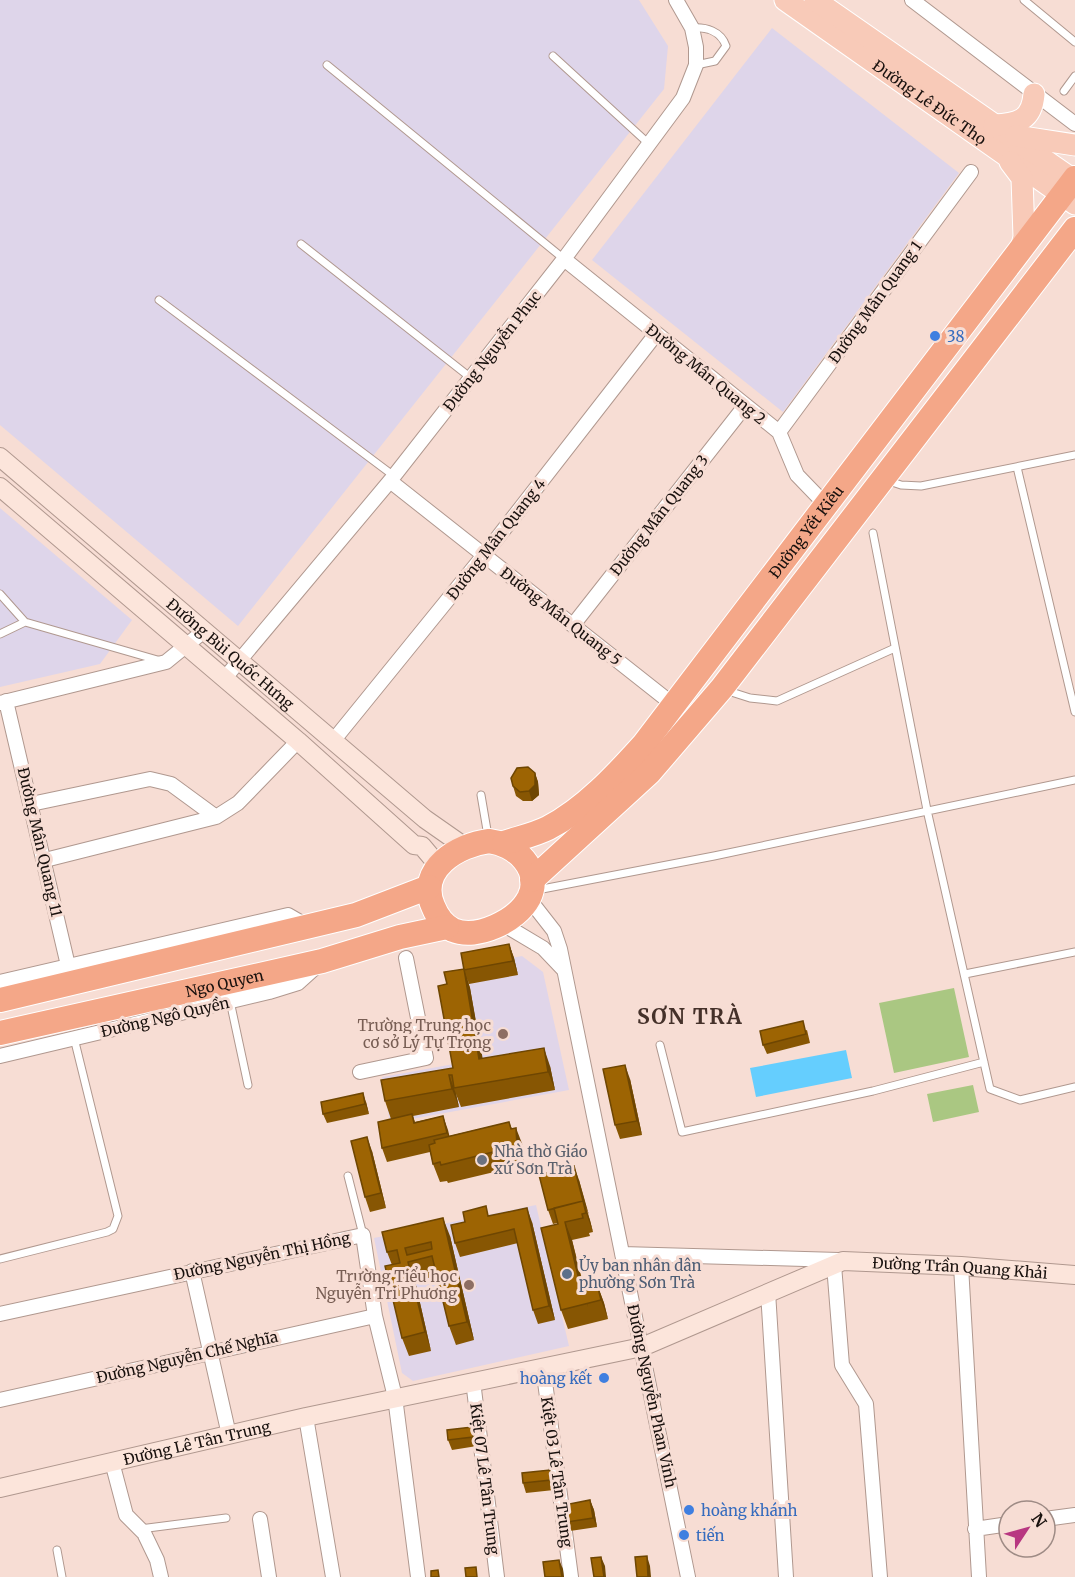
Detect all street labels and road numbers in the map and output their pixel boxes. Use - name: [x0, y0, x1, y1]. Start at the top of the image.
- street label: Đường Lê Đức Thọ: [869, 55, 990, 148]
- street label: Đường Mân Quang 1: [824, 237, 926, 367]
- street label: Đường Nguyễn Phục: [438, 286, 545, 415]
- street label: Đường Mân Quang 2: [642, 320, 770, 428]
- street label: Đường Mân Quang 3: [606, 451, 712, 579]
- street label: Đường Mân Quang 4: [443, 474, 549, 604]
- street label: Đường Yết Kiêu: [764, 481, 847, 582]
- street label: Đường Mân Quang 5: [497, 563, 625, 669]
- street label: Đường Bùi Quốc Hưng: [163, 594, 298, 713]
- street label: Đường Mân Quang 11: [14, 765, 66, 919]
- street label: Ngo Quyen: [184, 965, 265, 1001]
- street label: Đường Ngô Quyền: [99, 992, 231, 1041]
- street label: Đường Nguyễn Thị Hồng: [172, 1227, 352, 1284]
- street label: Đường Trần Quang Khải: [872, 1253, 1048, 1282]
- street label: Đường Nguyễn Phan Vinh: [623, 1302, 682, 1490]
- street label: Đường Nguyễn Chế Nghĩa: [94, 1326, 280, 1387]
- street label: Kiệt 03 Lê Tân Trung: [537, 1395, 577, 1549]
- street label: Kiệt 07 Lê Tân Trung: [466, 1402, 504, 1556]
- street label: Đường Lê Tân Trung: [121, 1416, 272, 1469]

